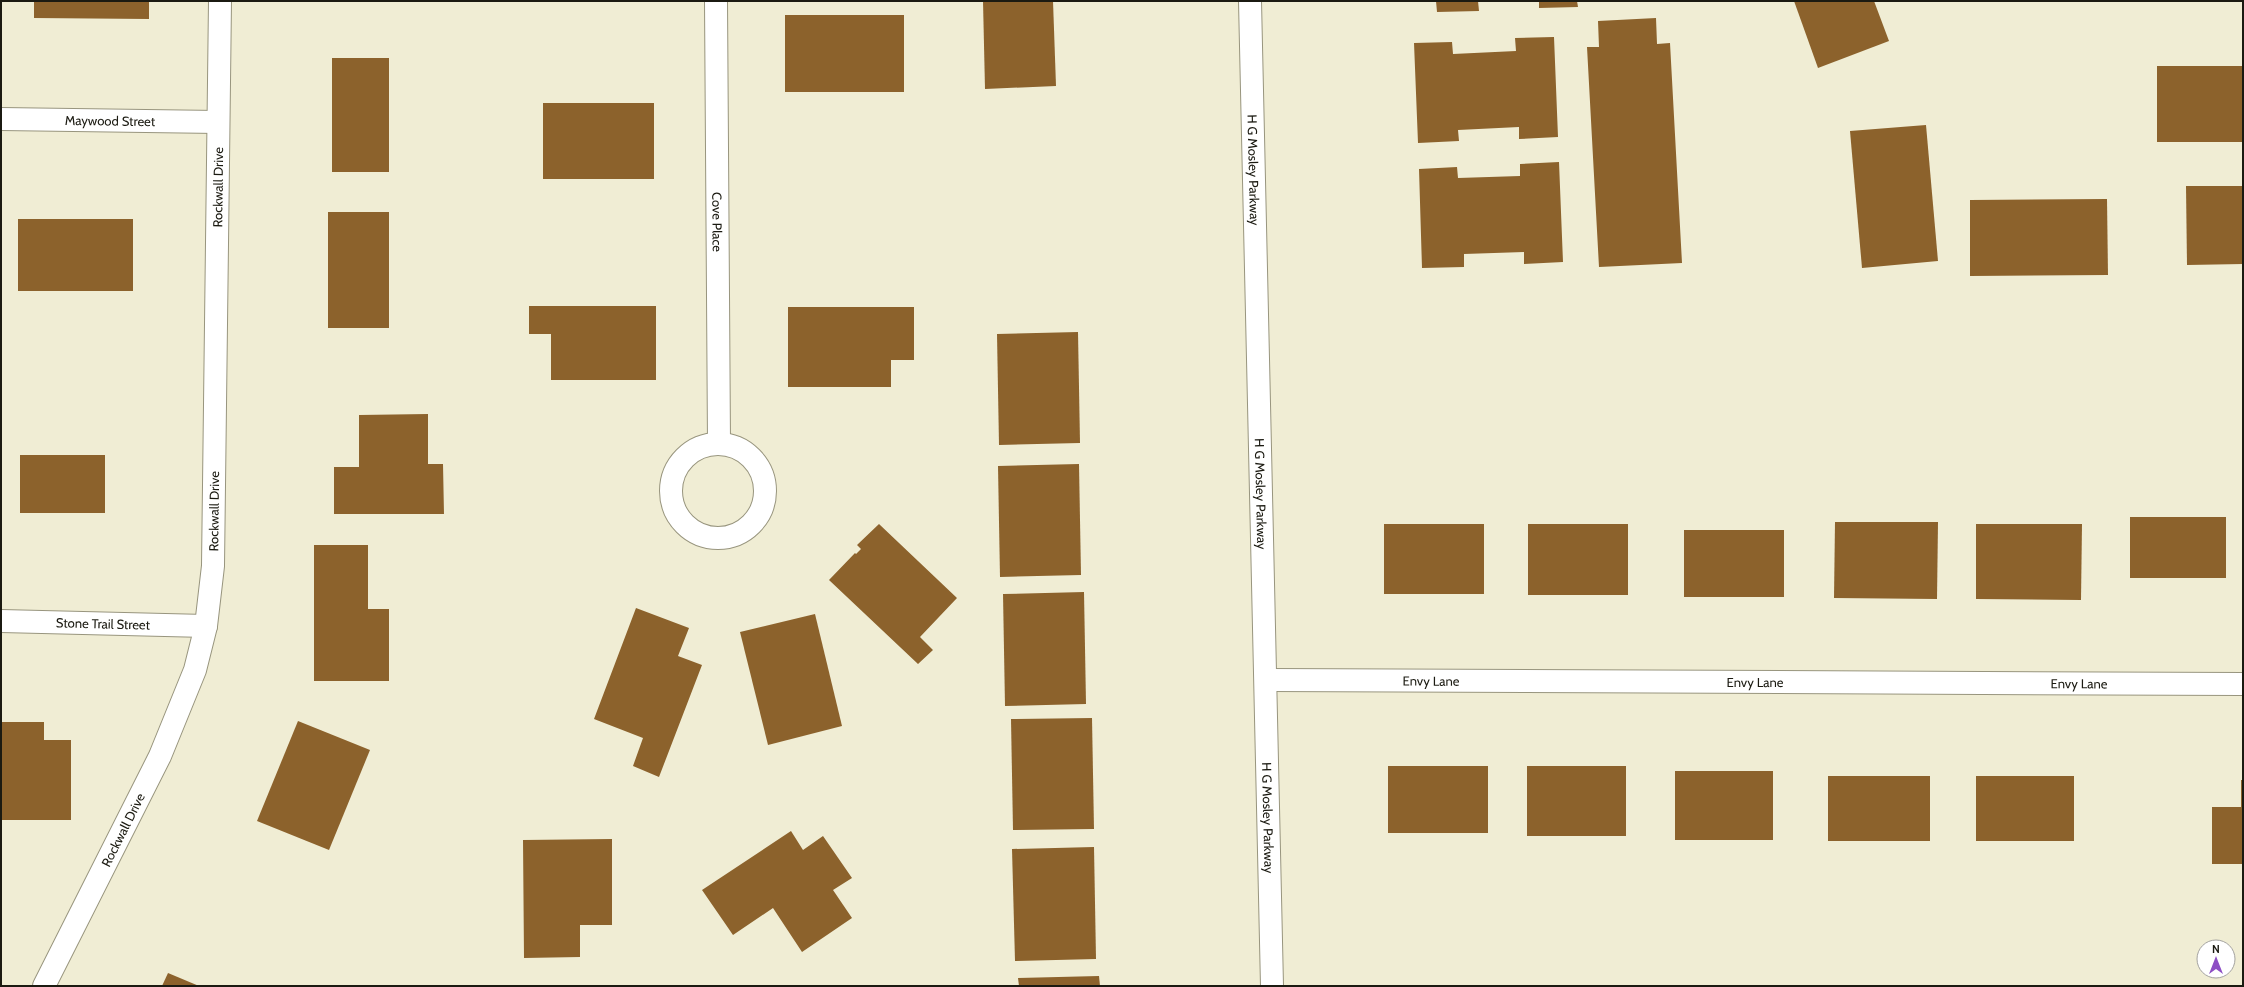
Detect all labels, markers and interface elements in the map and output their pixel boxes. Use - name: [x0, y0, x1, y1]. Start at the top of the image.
- street label: Maywood Street: [65, 112, 156, 129]
- street label: H G Mosley Parkway: [1245, 114, 1263, 226]
- street label: Rockwall Drive: [209, 147, 226, 228]
- street label: Cove Place: [709, 192, 726, 252]
- street label: H G Mosley Parkway: [1252, 438, 1270, 550]
- street label: Rockwall Drive: [205, 471, 222, 552]
- street label: Stone Trail Street: [56, 614, 151, 633]
- street label: Envy Lane: [1403, 673, 1460, 689]
- street label: Envy Lane: [1727, 674, 1784, 690]
- street label: Envy Lane: [2051, 675, 2108, 691]
- street label: H G Mosley Parkway: [1259, 762, 1277, 874]
- street label: Rockwall Drive: [98, 790, 148, 869]
- north arrow: [2196, 939, 2236, 979]
- text: N: [2212, 942, 2220, 956]

